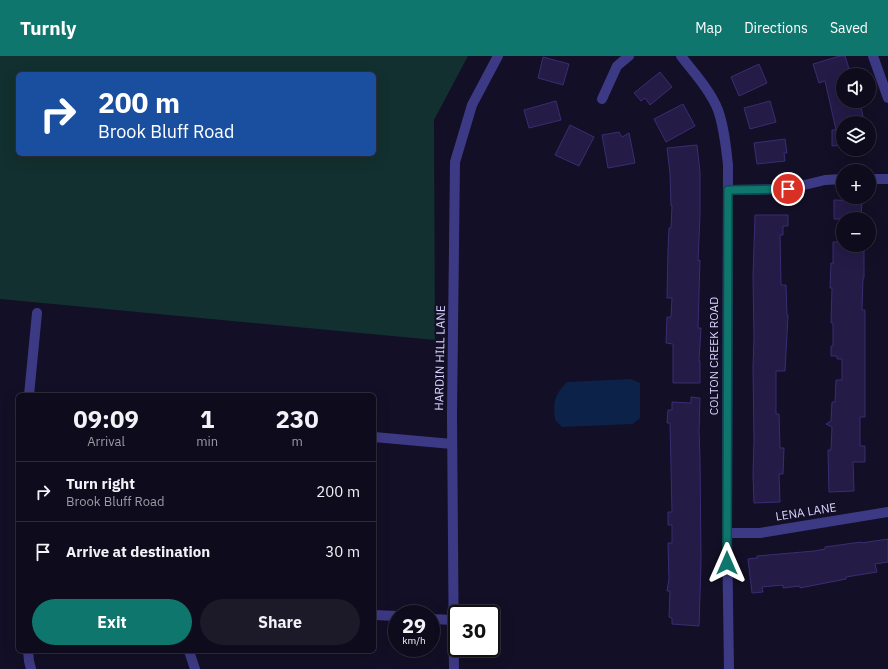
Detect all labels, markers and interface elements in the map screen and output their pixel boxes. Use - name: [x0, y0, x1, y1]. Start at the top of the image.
- text: Turnly: [20, 16, 76, 40]
- text: Map: [695, 19, 722, 37]
- text: Directions: [744, 19, 808, 37]
- text: Saved: [830, 19, 868, 37]
- map controls: [836, 68, 876, 252]
- button: sound: [836, 68, 876, 108]
- text: 200 m: [98, 84, 180, 121]
- icon: right: [32, 88, 84, 140]
- button: layers: [836, 116, 876, 156]
- text: Brook Bluff Road: [98, 120, 234, 143]
- button: +: [836, 164, 876, 204]
- pin: [771, 172, 805, 206]
- icon: arrive: [777, 178, 799, 200]
- button: −: [836, 212, 876, 252]
- street label: COLTON CREEK ROAD: [706, 297, 721, 415]
- street label: HARDIN HILL LANE: [431, 305, 448, 411]
- text: 09:09: [73, 403, 139, 435]
- text: 1: [200, 403, 214, 435]
- text: 230: [275, 403, 319, 435]
- text: Arrival: [87, 433, 125, 450]
- text: min: [196, 433, 218, 450]
- text: m: [291, 433, 303, 450]
- text: Turn right: [66, 474, 135, 493]
- icon: right: [32, 481, 54, 503]
- text: 200 m: [316, 482, 360, 501]
- text: Brook Bluff Road: [66, 493, 164, 510]
- street label: LENA LANE: [774, 499, 837, 524]
- icon: arrive: [32, 541, 54, 563]
- text: Arrive at destination: [66, 542, 210, 561]
- text: 30 m: [325, 542, 360, 561]
- position arrow: [706, 542, 748, 584]
- button: Exit: [32, 599, 192, 645]
- button: Share: [200, 599, 360, 645]
- speed limit sign: 30: [448, 605, 500, 657]
- text: 29: [402, 612, 426, 639]
- text: km/h: [402, 634, 426, 647]

